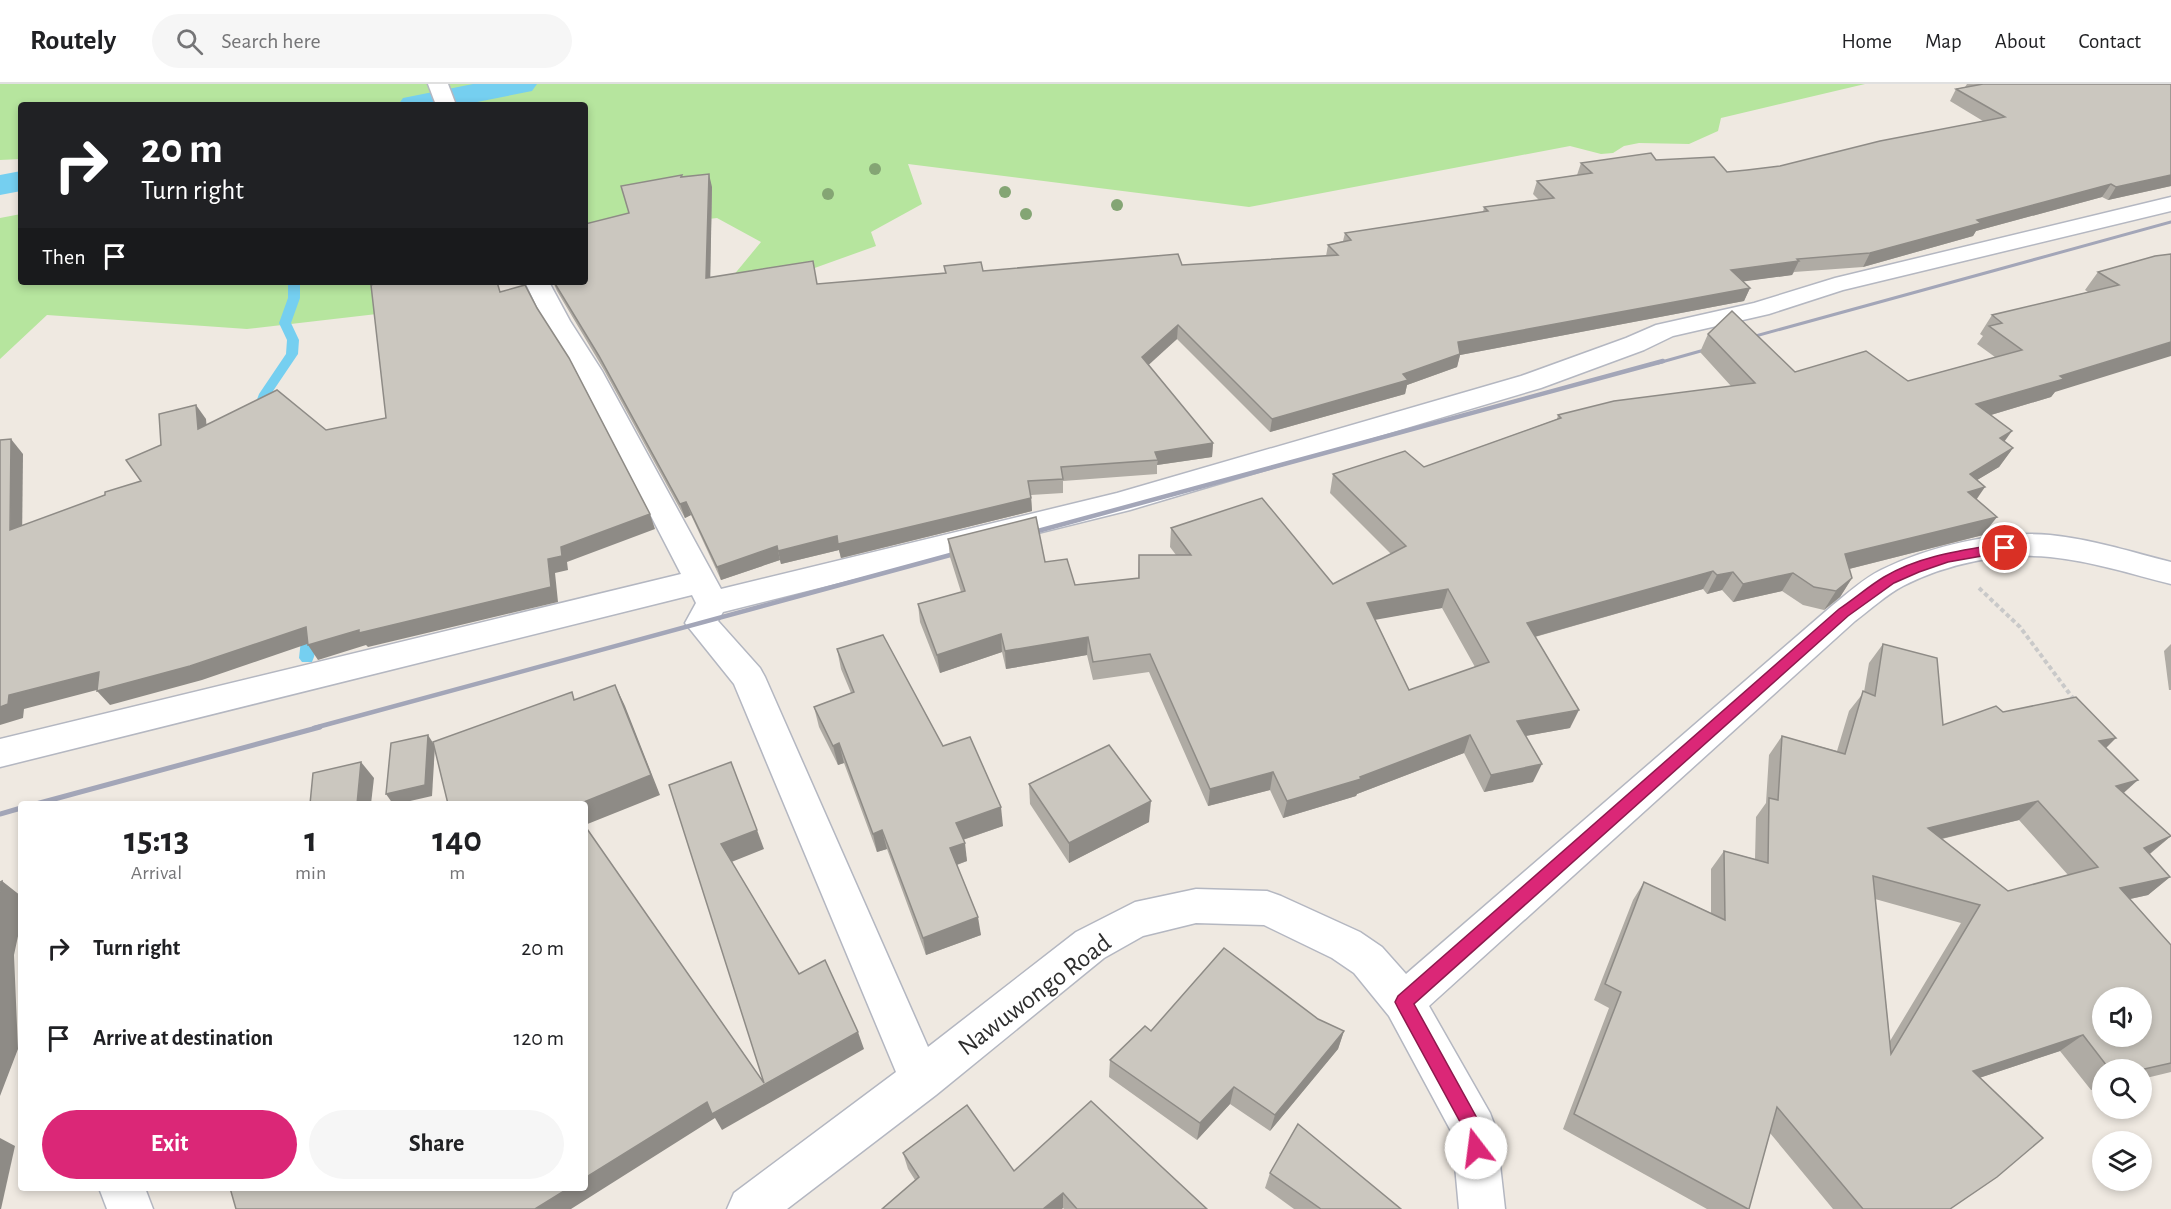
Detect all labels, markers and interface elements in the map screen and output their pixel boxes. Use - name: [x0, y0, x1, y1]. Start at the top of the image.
- search box: [152, 14, 572, 68]
- icon: search: [173, 25, 206, 58]
- text: Routely: [30, 27, 116, 55]
- text: Search here: [221, 30, 321, 52]
- text: Home: [1841, 31, 1892, 52]
- text: Map: [1925, 31, 1962, 52]
- text: About: [1995, 31, 2045, 52]
- text: Contact: [2078, 31, 2141, 52]
- icon: right: [42, 126, 120, 204]
- text: 20 m: [141, 128, 223, 170]
- text: Turn right: [141, 177, 244, 204]
- icon: arrive: [98, 240, 131, 273]
- text: Then: [42, 246, 86, 268]
- pin: [1979, 522, 2030, 573]
- icon: arrive: [1988, 531, 2021, 564]
- text: 15:13: [124, 822, 189, 858]
- text: 1: [304, 822, 317, 858]
- text: 140: [432, 822, 482, 858]
- text: Arrival: [131, 863, 182, 883]
- text: min: [295, 863, 326, 883]
- text: m: [449, 863, 465, 883]
- street label: Nawuwongo Road: [953, 929, 1116, 1061]
- icon: right: [42, 932, 75, 965]
- text: Turn right: [93, 937, 180, 959]
- text: 20 m: [521, 937, 564, 959]
- map controls: [2092, 987, 2152, 1191]
- button: sound: [2092, 987, 2152, 1047]
- icon: arrive: [42, 1022, 75, 1055]
- text: Arrive at destination: [93, 1027, 273, 1049]
- text: 120 m: [514, 1027, 564, 1049]
- button: search: [2092, 1059, 2152, 1119]
- button: Exit: [42, 1110, 297, 1179]
- button: Share: [309, 1110, 564, 1179]
- position arrow: [1444, 1116, 1508, 1180]
- button: layers: [2092, 1131, 2152, 1191]

